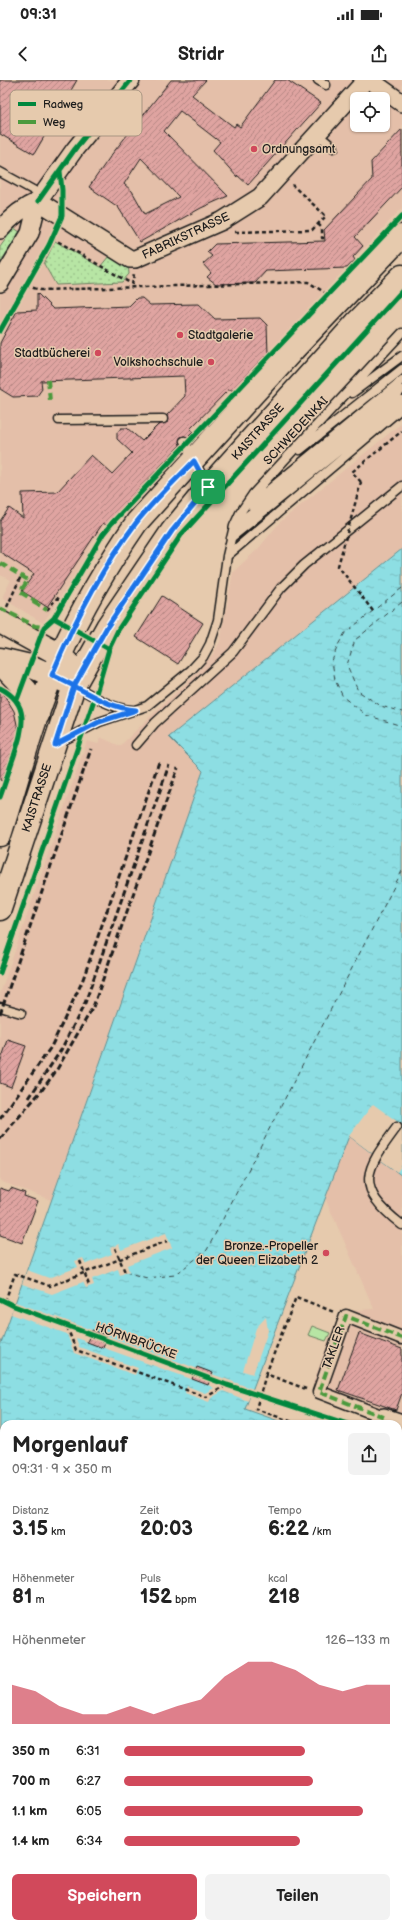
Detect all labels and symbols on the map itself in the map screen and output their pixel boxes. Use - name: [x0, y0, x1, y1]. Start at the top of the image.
- legend: [10, 90, 142, 136]
- text: Radweg: [43, 98, 83, 111]
- text: Weg: [43, 116, 65, 129]
- place label: Ordnungsamt: [262, 142, 336, 157]
- marker: Ordnungsamt: [249, 144, 259, 154]
- street label: FABRIKSTRASSE: [140, 209, 232, 263]
- place label: Stadtgalerie: [188, 328, 253, 343]
- marker: Stadtgalerie: [175, 330, 185, 340]
- place label: Stadtbücherei: [15, 346, 90, 361]
- marker: Stadtbücherei: [93, 348, 103, 358]
- place label: Volkshochschule: [113, 355, 203, 370]
- marker: Volkshochschule: [206, 357, 216, 367]
- street label: SCHWEDENKAI: [261, 394, 332, 468]
- street label: KAISTRASSE: [229, 400, 288, 464]
- pin: [191, 470, 225, 504]
- street label: KAISTRASSE: [19, 762, 55, 834]
- place label: Bronze.-Propeller der Queen Elizabeth 2: [196, 1239, 319, 1268]
- marker: Bronze.-Propeller der Queen Elizabeth 2: [321, 1248, 331, 1258]
- street label: HÖRNBRÜCKE: [93, 1318, 179, 1363]
- street label: TAKLER: [319, 1324, 349, 1371]

